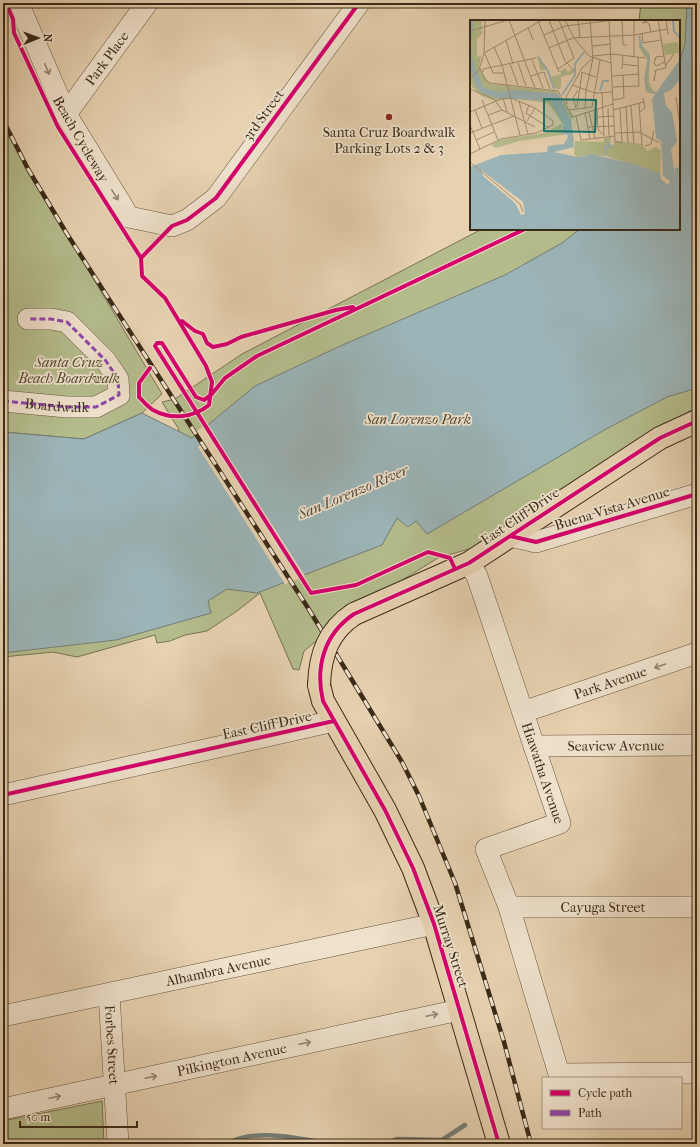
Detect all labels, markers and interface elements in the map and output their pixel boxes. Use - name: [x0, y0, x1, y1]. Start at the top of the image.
- north arrow: [18, 18, 58, 58]
- inset map: [470, 20, 680, 230]
- street label: Park Place: [82, 28, 133, 89]
- text: N: [41, 34, 54, 43]
- one-way arrow: [44, 63, 51, 75]
- street label: 3rd Street: [239, 86, 288, 144]
- street label: Beach Cycleway: [49, 93, 112, 186]
- marker: Santa Cruz Boardwalk Parking Lots 2 & 3: [384, 112, 394, 122]
- place label: Santa Cruz Boardwalk Parking Lots 2 & 3: [323, 124, 456, 157]
- one-way arrow: [111, 189, 119, 200]
- park label: Santa Cruz Beach Boardwalk: [17, 354, 120, 387]
- street label: Boardwalk: [24, 395, 89, 416]
- park label: San Lorenzo Park: [364, 411, 471, 428]
- water label: San Lorenzo River: [294, 460, 412, 524]
- street label: Buena Vista Avenue: [552, 483, 672, 534]
- street label: East Cliff Drive: [478, 484, 563, 549]
- one-way arrow: [654, 662, 666, 670]
- street label: Park Avenue: [572, 663, 649, 703]
- street label: East Cliff Drive: [221, 708, 313, 743]
- street label: Hiawatha Avenue: [518, 720, 568, 826]
- street label: Seaview Avenue: [567, 737, 665, 755]
- street label: Cayuga Street: [560, 899, 646, 916]
- street label: Murray Street: [429, 903, 472, 990]
- street label: Alhambra Avenue: [163, 951, 272, 990]
- street label: Forbes Street: [101, 1005, 122, 1085]
- one-way arrow: [426, 1011, 439, 1019]
- one-way arrow: [299, 1038, 312, 1046]
- street label: Pilkington Avenue: [175, 1040, 288, 1080]
- one-way arrow: [144, 1072, 157, 1080]
- legend: [542, 1077, 682, 1129]
- text: Cycle path: [578, 1086, 633, 1100]
- one-way arrow: [48, 1093, 61, 1101]
- scale bar: [20, 1103, 137, 1129]
- text: Path: [578, 1106, 602, 1120]
- text: 50 m: [26, 1110, 50, 1124]

